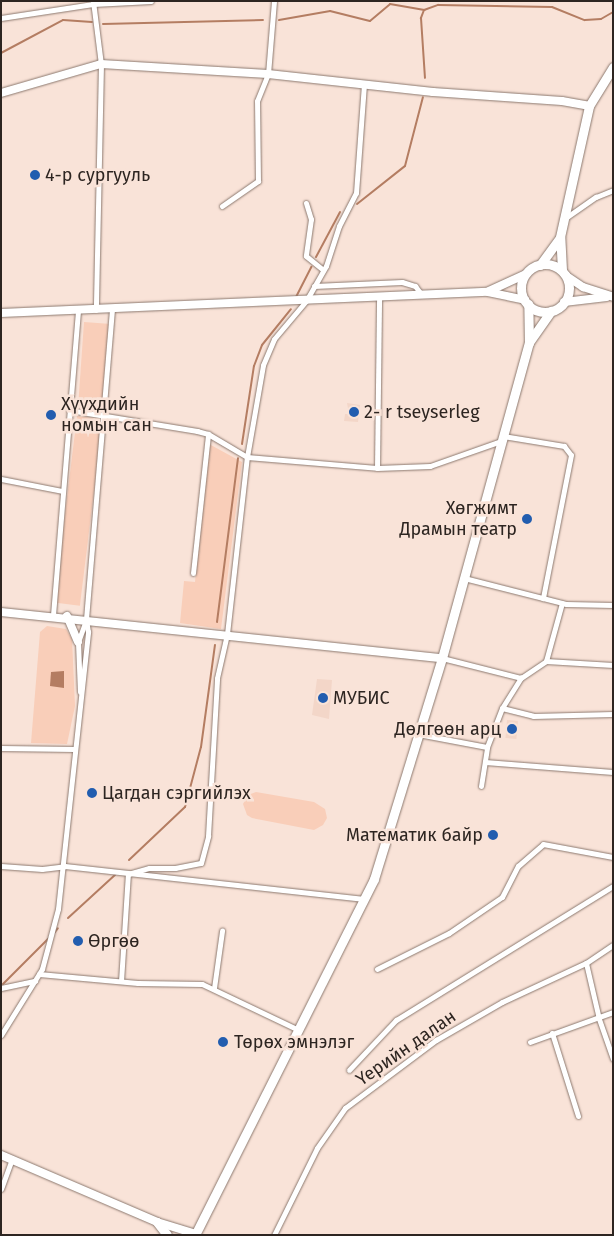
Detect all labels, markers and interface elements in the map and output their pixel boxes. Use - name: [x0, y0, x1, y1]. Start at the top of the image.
- place label: 4-р сургууль: [45, 164, 150, 186]
- marker: 4-р сургууль: [29, 169, 41, 181]
- place label: Хүүхдийн номын сан: [61, 394, 152, 436]
- place label: 2- r tseyserleg: [364, 401, 480, 423]
- marker: 2- r tseyserleg: [348, 406, 360, 418]
- marker: Хүүхдийн номын сан: [45, 409, 57, 421]
- place label: Хөгжимт Драмын театр: [399, 498, 517, 540]
- marker: Хөгжимт Драмын театр: [521, 513, 533, 525]
- place label: МУБИС: [333, 687, 390, 709]
- marker: МУБИС: [317, 692, 329, 704]
- place label: Дөлгөөн арц: [395, 718, 501, 740]
- marker: Дөлгөөн арц: [505, 722, 519, 736]
- place label: Цагдан сэргийлэх: [102, 782, 251, 804]
- marker: Цагдан сэргийлэх: [86, 787, 98, 799]
- place label: Математик байр: [346, 824, 483, 846]
- marker: Математик байр: [487, 829, 499, 841]
- place label: Өргөө: [88, 930, 139, 952]
- marker: Өргөө: [72, 935, 84, 947]
- street label: Үерийн далан: [352, 1006, 460, 1090]
- place label: Төрөх эмнэлэг: [234, 1031, 354, 1053]
- marker: Төрөх эмнэлэг: [216, 1035, 230, 1049]

